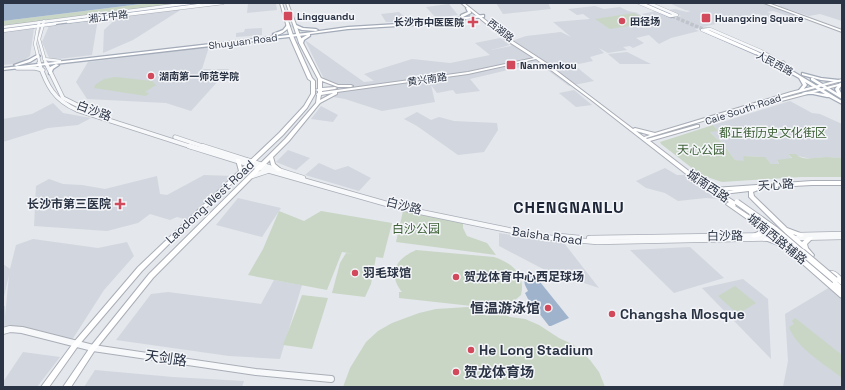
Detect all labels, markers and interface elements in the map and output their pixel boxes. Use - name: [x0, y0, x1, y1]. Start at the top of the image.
- street label: 湘江中路: [87, 8, 129, 25]
- marker: Lingguandu: [282, 10, 294, 22]
- place label: Lingguandu: [297, 10, 355, 23]
- marker: Huangxing Square: [700, 12, 712, 24]
- place label: Huangxing Square: [715, 12, 804, 25]
- place label: 田径场: [630, 15, 660, 28]
- place label: 长沙市中医医院: [394, 16, 464, 29]
- marker: 长沙市中医医院: [467, 16, 479, 28]
- street label: 西湖路: [485, 16, 517, 45]
- marker: 田径场: [617, 16, 627, 26]
- street label: Shuyuan Road: [208, 31, 278, 52]
- street label: 人民西路: [754, 48, 795, 79]
- marker: Nanmenkou: [505, 59, 517, 71]
- place label: Nanmenkou: [520, 59, 577, 72]
- place label: 湖南第一师范学院: [159, 70, 239, 83]
- street label: 黄兴南路: [406, 70, 448, 89]
- marker: 湖南第一师范学院: [146, 71, 156, 81]
- street label: Caie South Road: [703, 91, 783, 128]
- street label: 白沙路: [74, 97, 114, 125]
- park label: 都正街历史文化街区: [719, 125, 827, 141]
- park label: 天心公园: [677, 142, 725, 158]
- street label: Laodong West Road: [162, 157, 258, 247]
- street label: 城南西路: [684, 166, 732, 206]
- street label: 天心路: [757, 176, 795, 194]
- street label: 白沙路: [385, 194, 423, 218]
- place label: 长沙市第三医院: [27, 196, 111, 212]
- district label: CHENGNANLU: [513, 197, 625, 218]
- marker: 长沙市第三医院: [114, 198, 126, 210]
- street label: 城南西路辅路: [744, 210, 810, 268]
- park label: 白沙公园: [392, 221, 440, 237]
- street label: Baisha Road: [511, 223, 583, 249]
- street label: 白沙路: [707, 228, 743, 244]
- place label: 羽毛球馆: [363, 265, 411, 281]
- marker: 羽毛球馆: [350, 268, 360, 278]
- place label: 贺龙体育中心西足球场: [464, 269, 584, 285]
- marker: 贺龙体育中心西足球场: [451, 272, 461, 282]
- place label: 恒温游泳馆: [470, 299, 540, 317]
- marker: 恒温游泳馆: [543, 303, 553, 313]
- place label: Changsha Mosque: [620, 305, 745, 323]
- marker: Changsha Mosque: [607, 309, 617, 319]
- place label: He Long Stadium: [479, 341, 593, 359]
- marker: He Long Stadium: [466, 345, 476, 355]
- street label: 天剑路: [144, 346, 188, 370]
- place label: 贺龙体育场: [464, 363, 534, 381]
- marker: 贺龙体育场: [451, 367, 461, 377]

